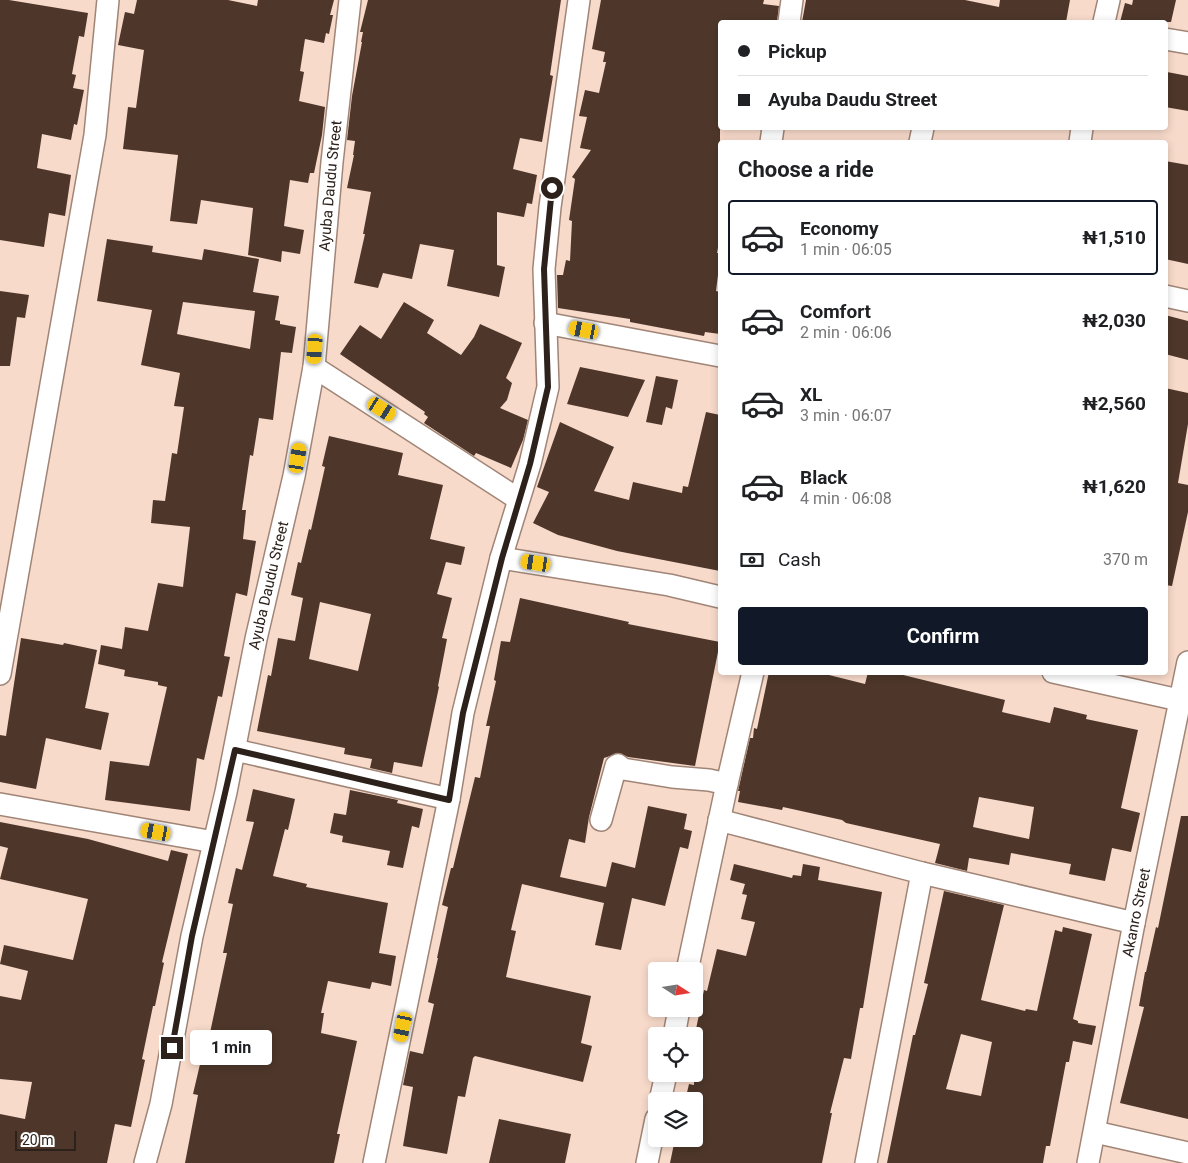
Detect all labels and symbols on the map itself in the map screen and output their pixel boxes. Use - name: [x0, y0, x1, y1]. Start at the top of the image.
- street label: Ayuba Daudu Street: [315, 119, 346, 252]
- route start: [541, 177, 563, 199]
- car: [567, 320, 600, 340]
- car: [306, 334, 323, 364]
- car: [365, 395, 398, 423]
- car: [288, 442, 307, 474]
- street label: Ayuba Daudu Street: [245, 519, 292, 651]
- car: [520, 553, 551, 573]
- car: [139, 822, 172, 842]
- street label: Akanro Street: [1119, 866, 1154, 959]
- north arrow: [648, 962, 702, 1018]
- car: [392, 1011, 413, 1043]
- callout: 1 min: [190, 1030, 272, 1066]
- route end: [161, 1037, 183, 1059]
- scale bar: [15, 1128, 76, 1151]

